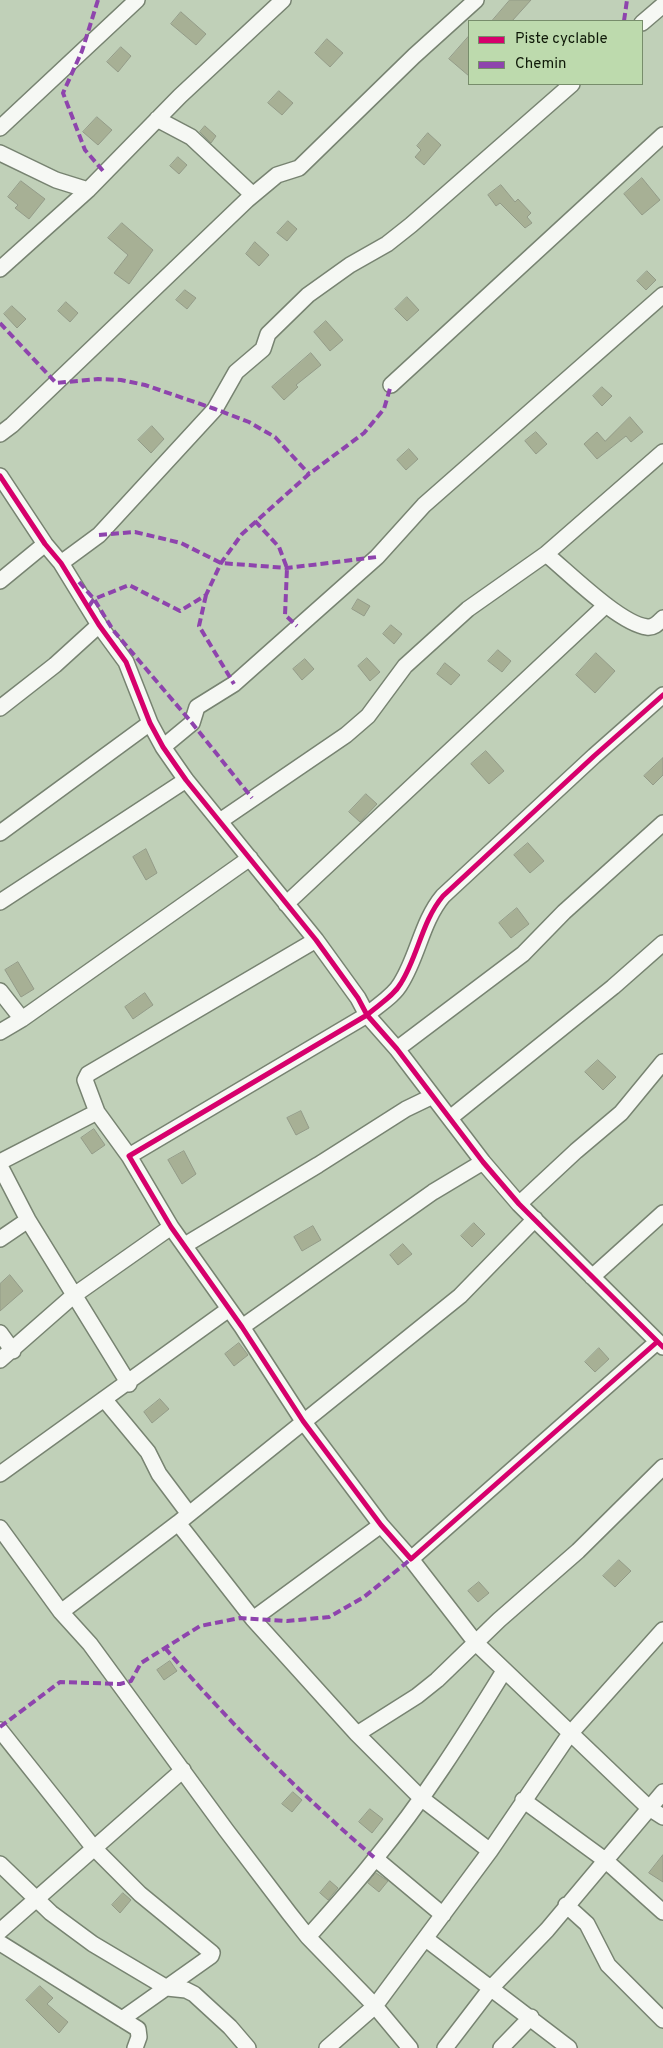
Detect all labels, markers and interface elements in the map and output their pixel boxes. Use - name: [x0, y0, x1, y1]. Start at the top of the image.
- legend: [468, 20, 643, 85]
- text: Piste cyclable: [515, 30, 608, 49]
- text: Chemin: [515, 55, 567, 74]

